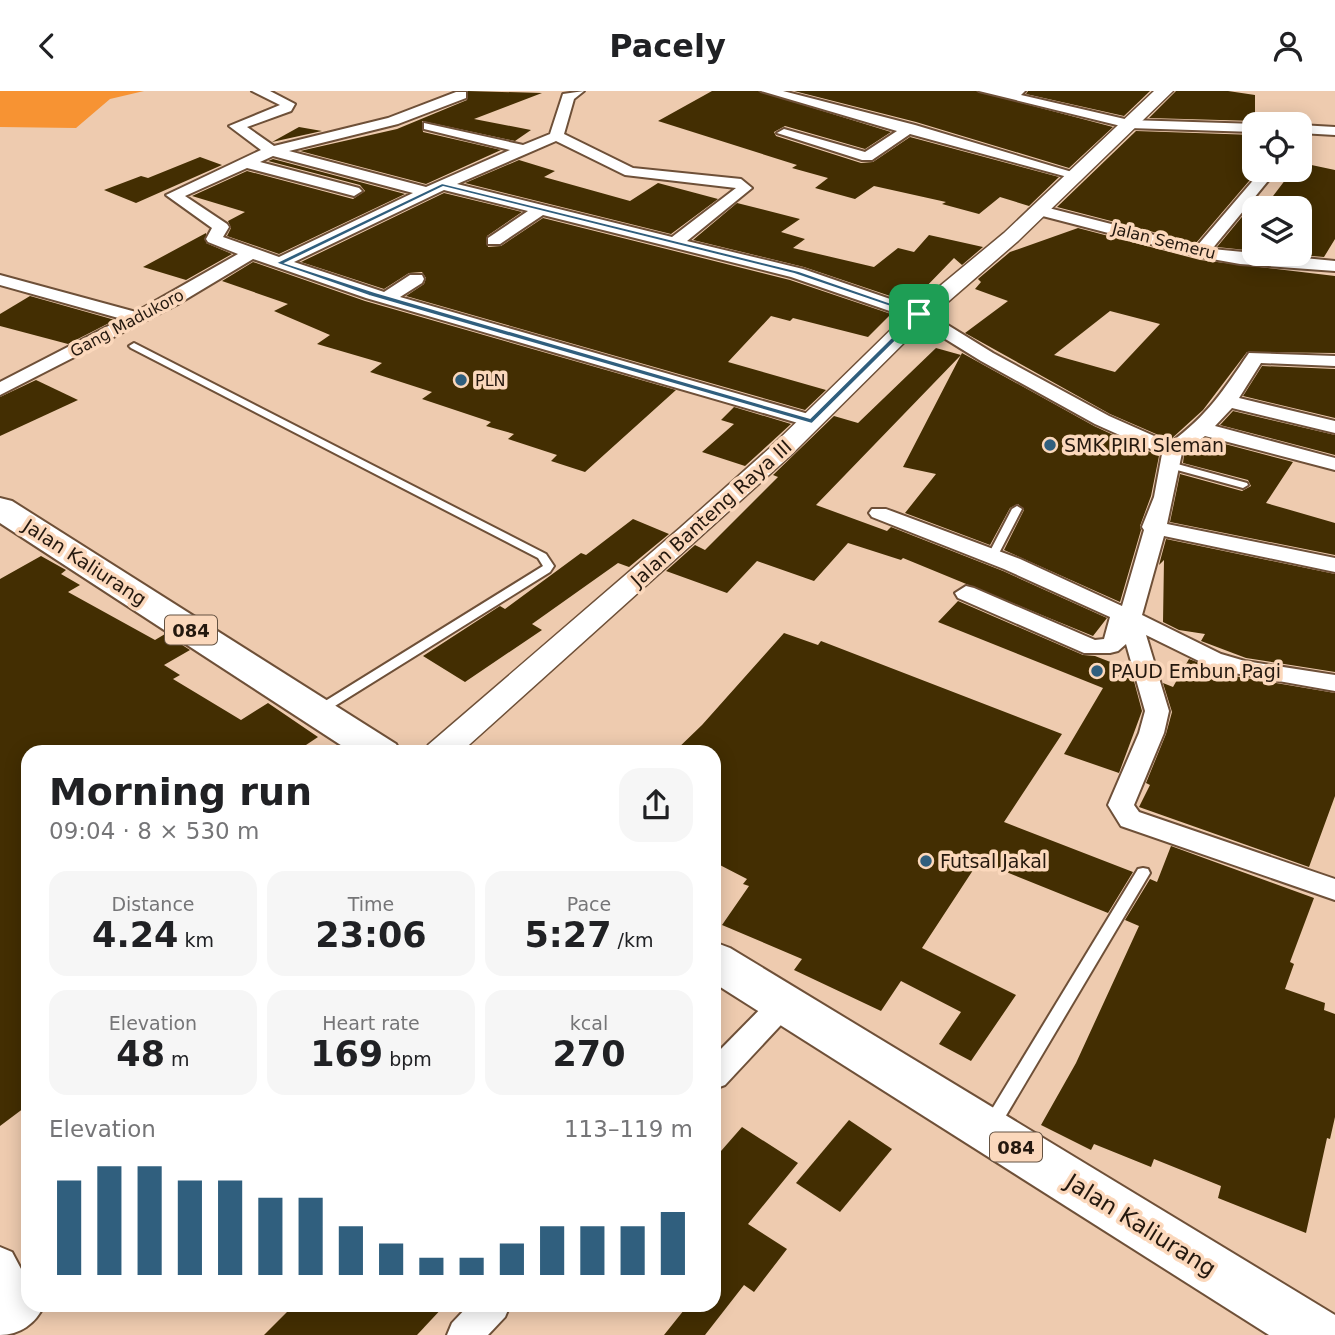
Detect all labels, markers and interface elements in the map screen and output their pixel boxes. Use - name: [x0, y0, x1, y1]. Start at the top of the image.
- icon: back: [28, 27, 66, 65]
- text: Pacely: [609, 27, 726, 65]
- icon: person: [1269, 27, 1307, 65]
- map controls: [1242, 112, 1312, 266]
- button: locate: [1242, 112, 1312, 182]
- button: layers: [1242, 196, 1312, 266]
- street label: Jalan Semeru: [1109, 219, 1218, 263]
- pin: [889, 284, 949, 344]
- street label: Gang Madukoro: [67, 285, 187, 361]
- icon: arrive: [900, 295, 938, 333]
- place label: PLN: [475, 371, 506, 390]
- marker: PLN: [453, 372, 469, 388]
- place label: SMK PIRI Sleman: [1064, 434, 1224, 456]
- street label: Jalan Banteng Raya III: [625, 435, 796, 592]
- marker: SMK PIRI Sleman: [1042, 437, 1058, 453]
- street label: Jalan Kaliurang: [19, 514, 151, 610]
- road number: 084: [165, 615, 217, 645]
- place label: PAUD Embun Pagi: [1111, 660, 1281, 682]
- marker: PAUD Embun Pagi: [1089, 663, 1105, 679]
- button: share: [619, 768, 693, 842]
- text: Morning run: [49, 770, 312, 814]
- text: 09:04 · 8 × 530 m: [49, 818, 259, 844]
- place label: Futsal Jakal: [940, 850, 1047, 872]
- marker: Futsal Jakal: [918, 853, 934, 869]
- text: Distance: [111, 893, 195, 915]
- text: Time: [348, 893, 394, 915]
- text: Pace: [567, 893, 611, 915]
- text: 4.24: [92, 915, 178, 955]
- text: 23:06: [315, 915, 427, 955]
- text: 5:27: [524, 915, 612, 955]
- text: km: [178, 929, 214, 951]
- text: /km: [612, 929, 654, 951]
- text: Elevation: [109, 1012, 197, 1034]
- text: Heart rate: [322, 1012, 420, 1034]
- text: kcal: [570, 1012, 608, 1034]
- text: 48: [116, 1034, 165, 1074]
- text: 169: [310, 1034, 383, 1074]
- text: 270: [552, 1034, 626, 1074]
- text: m: [165, 1048, 190, 1070]
- text: bpm: [383, 1048, 432, 1070]
- text: Elevation: [49, 1116, 156, 1142]
- text: 113–119 m: [564, 1116, 693, 1142]
- road number: 084: [990, 1133, 1042, 1161]
- street label: Jalan Kaliurang: [1059, 1167, 1221, 1282]

